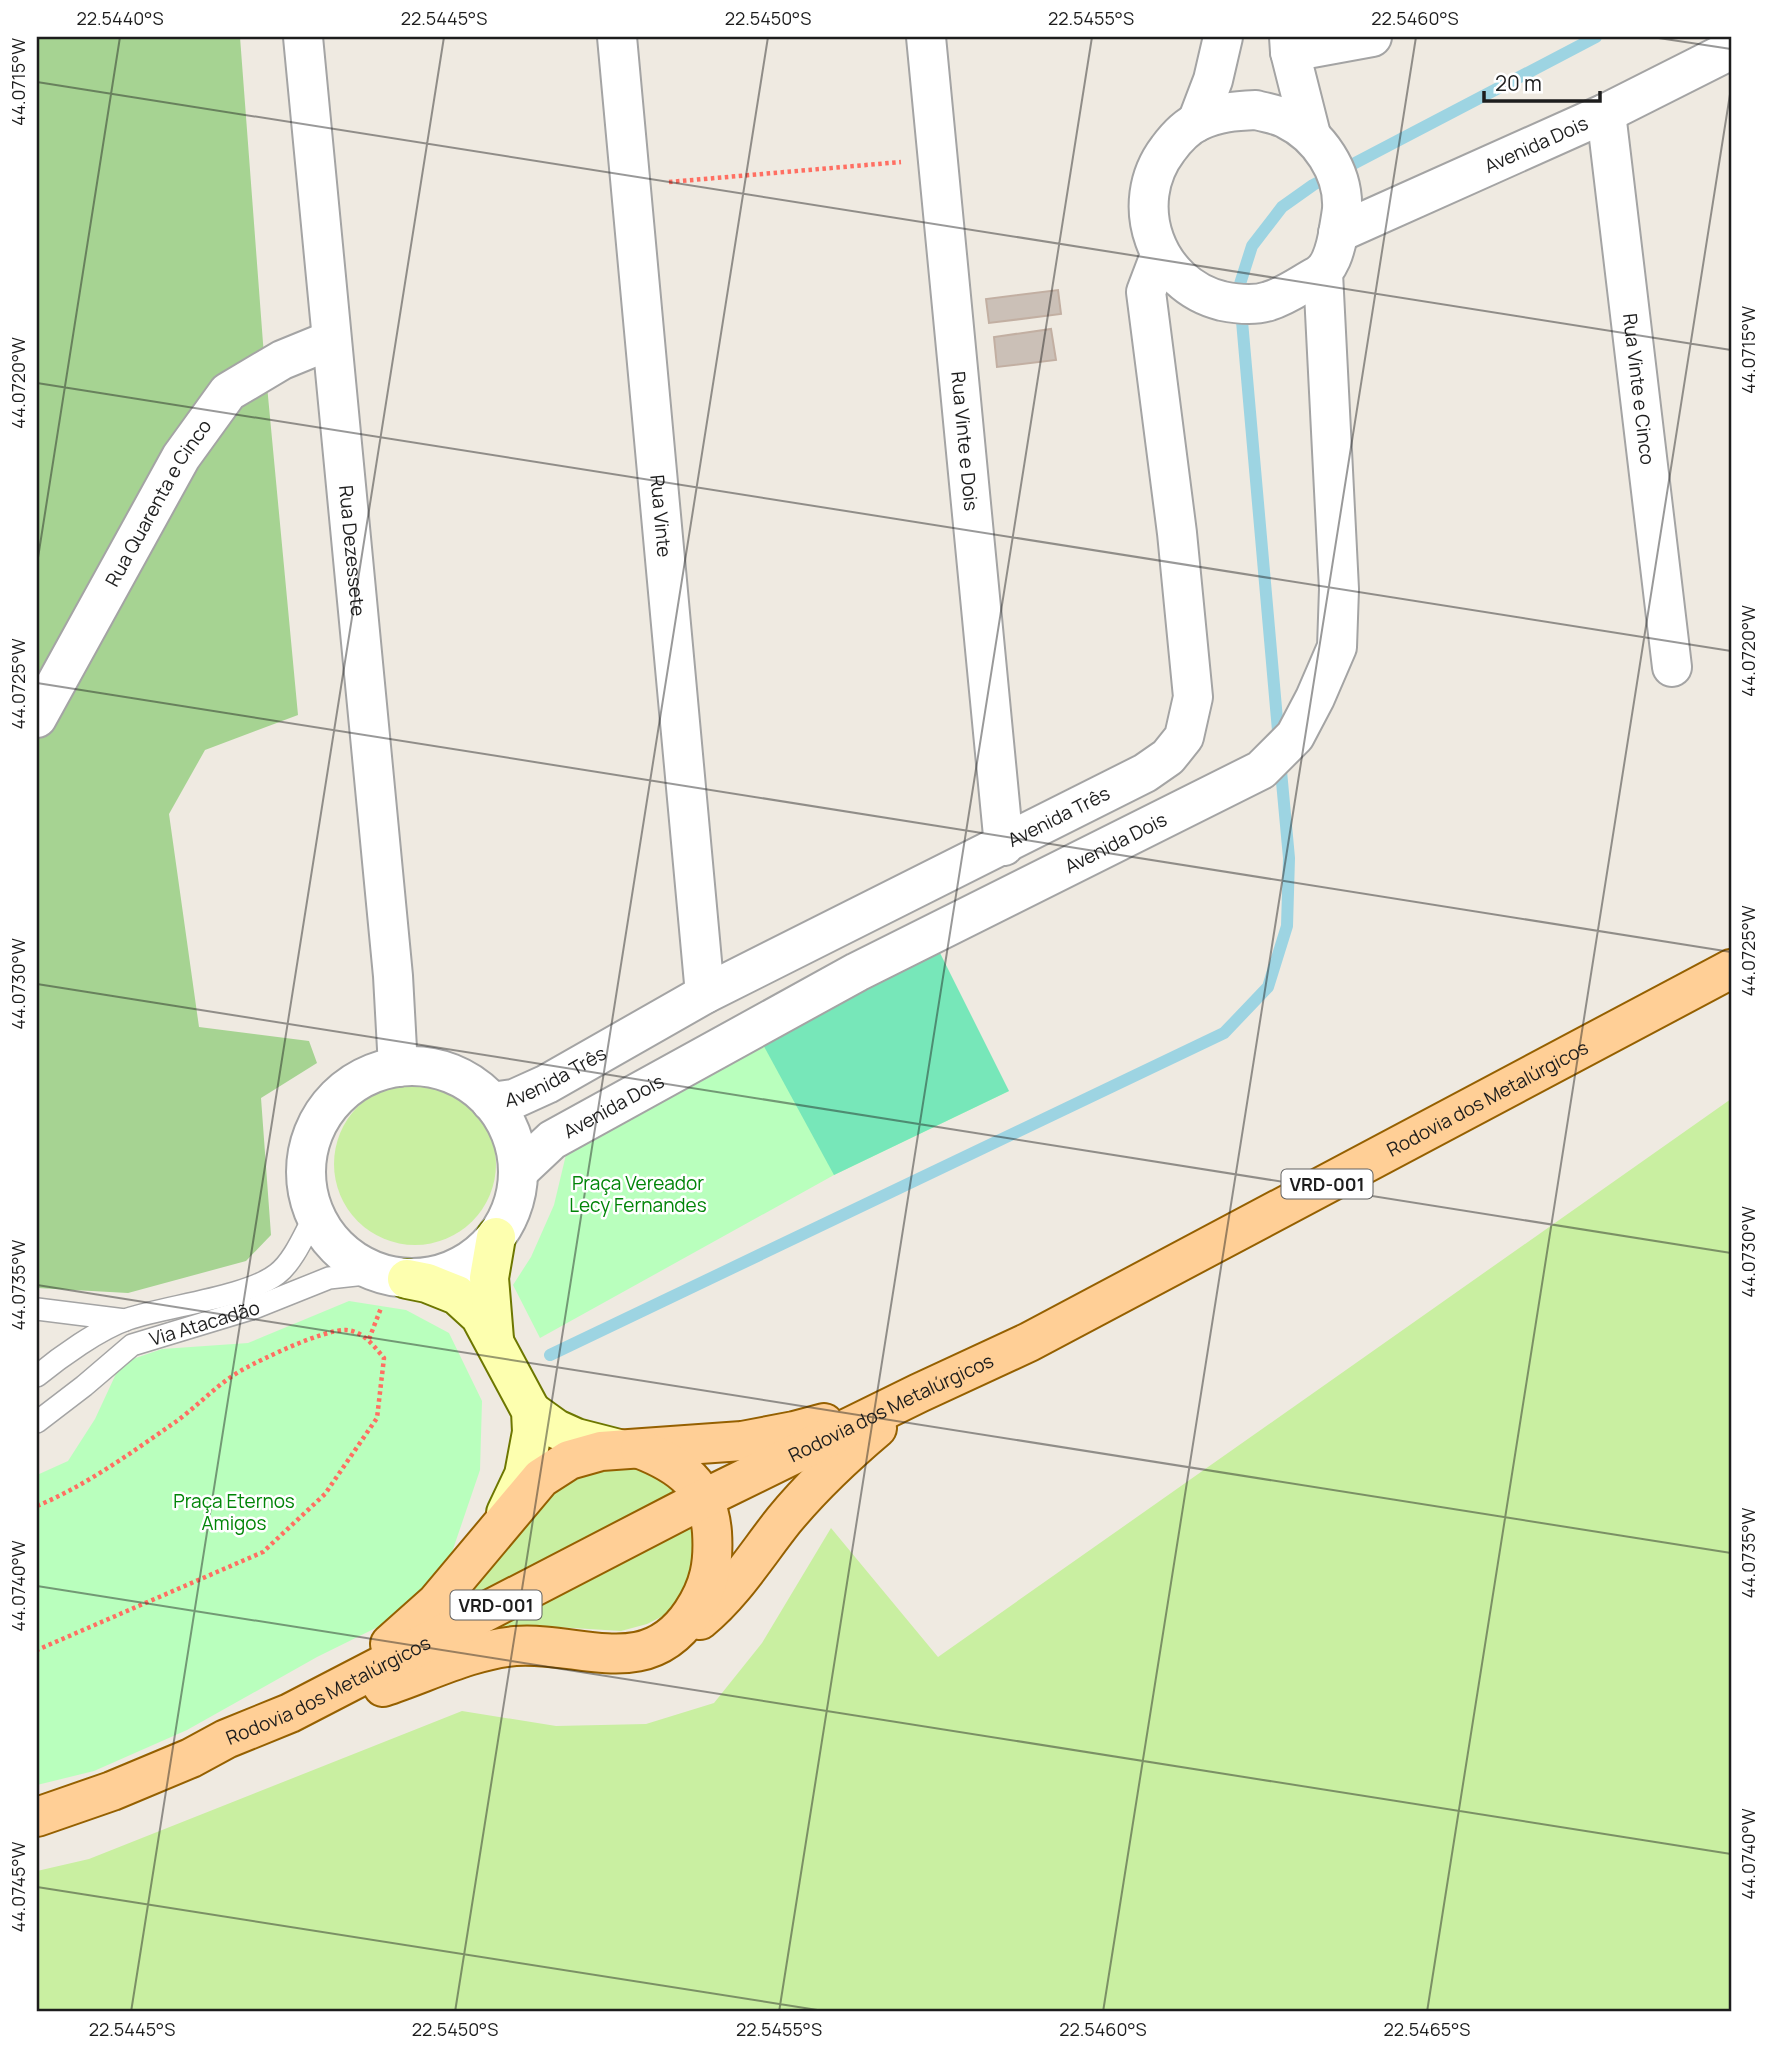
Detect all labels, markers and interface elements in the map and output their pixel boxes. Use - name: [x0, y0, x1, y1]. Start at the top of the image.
- text: 22.5440°S: [76, 6, 164, 30]
- text: 22.5445°S: [401, 6, 487, 30]
- text: 22.5450°S: [725, 6, 811, 30]
- text: 22.5455°S: [1048, 6, 1134, 30]
- text: 22.5460°S: [1371, 6, 1459, 30]
- text: 44.0715°W: [6, 38, 30, 126]
- scale bar: [1484, 60, 1600, 104]
- text: 20 m: [1495, 69, 1542, 97]
- street label: Avenida Dois: [1480, 110, 1592, 179]
- text: 44.0715°W: [1736, 306, 1760, 394]
- street label: Rua Vinte e Cinco: [1617, 312, 1661, 466]
- text: 44.0720°W: [6, 337, 30, 429]
- street label: Rua Vinte e Dois: [945, 370, 985, 512]
- street label: Rua Quarenta e Cinco: [99, 414, 217, 591]
- street label: Rua Vinte: [644, 474, 678, 558]
- street label: Rua Dezessete: [333, 484, 371, 617]
- text: 44.0720°W: [1736, 605, 1760, 697]
- text: 44.0725°W: [6, 638, 30, 730]
- street label: Avenida Três: [1003, 780, 1114, 853]
- street label: Avenida Dois: [1060, 806, 1171, 879]
- text: 44.0725°W: [1736, 905, 1760, 997]
- text: 44.0730°W: [6, 938, 30, 1030]
- street label: Rodovia dos Metalúrgicos: [1382, 1034, 1593, 1163]
- street label: Avenida Três: [504, 1040, 611, 1113]
- street label: Avenida Dois: [559, 1068, 669, 1144]
- park label: Praça Vereador Lecy Fernandes: [569, 1170, 707, 1218]
- road number: VRD-001: [1282, 1170, 1372, 1198]
- text: 44.0730°W: [1736, 1206, 1760, 1298]
- text: 44.0735°W: [6, 1239, 30, 1330]
- street label: Via Atacadão: [146, 1294, 263, 1352]
- street label: Rodovia dos Metalúrgicos: [784, 1347, 998, 1468]
- park label: Praça Eternos Amigos: [173, 1488, 295, 1536]
- text: 44.0735°W: [1736, 1507, 1760, 1598]
- text: 44.0740°W: [6, 1540, 30, 1632]
- road number: VRD-001: [450, 1590, 542, 1620]
- street label: Rodovia dos Metalúrgicos: [222, 1629, 435, 1751]
- text: 44.0740°W: [1736, 1808, 1760, 1900]
- text: 44.0745°W: [6, 1841, 30, 1932]
- text: 22.5445°S: [89, 2017, 175, 2041]
- text: 22.5450°S: [412, 2017, 498, 2041]
- text: 22.5455°S: [736, 2017, 822, 2041]
- text: 22.5460°S: [1059, 2017, 1147, 2041]
- text: 22.5465°S: [1384, 2017, 1470, 2041]

